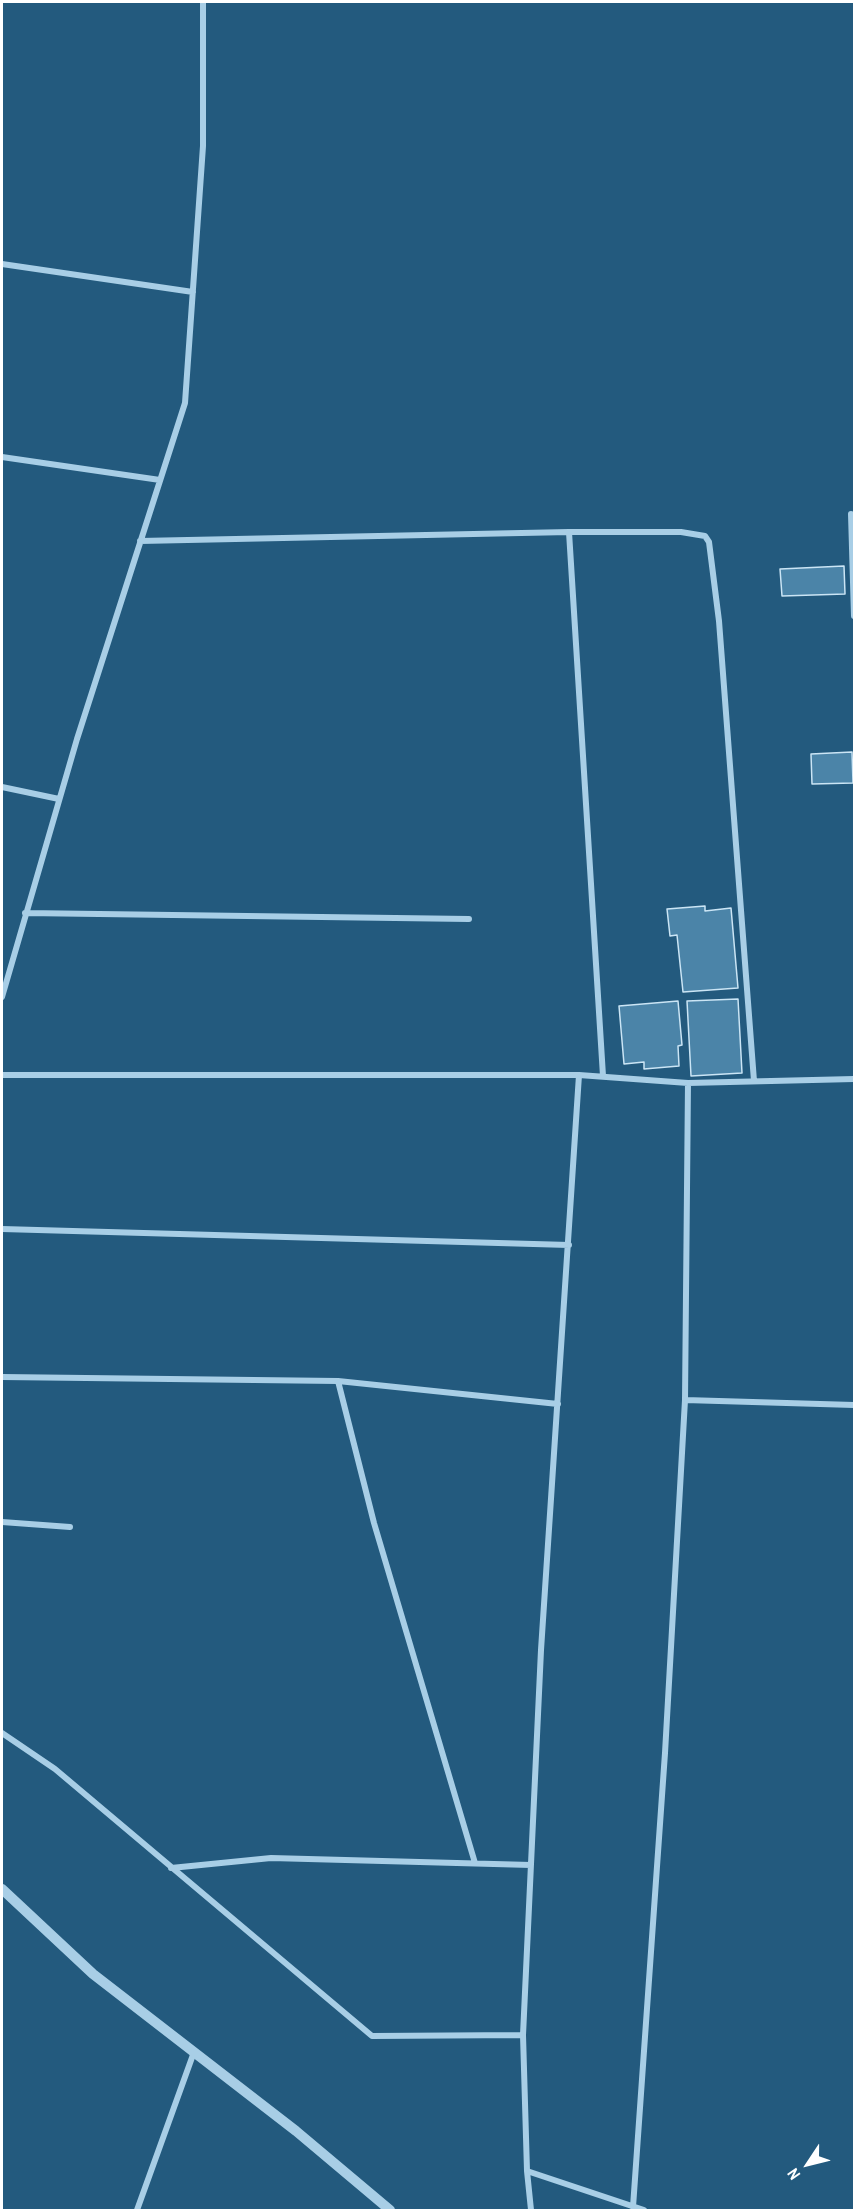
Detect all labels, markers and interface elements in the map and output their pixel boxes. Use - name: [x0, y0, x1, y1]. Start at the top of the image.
- north arrow: [778, 2134, 838, 2194]
- text: N: [782, 2164, 805, 2185]

